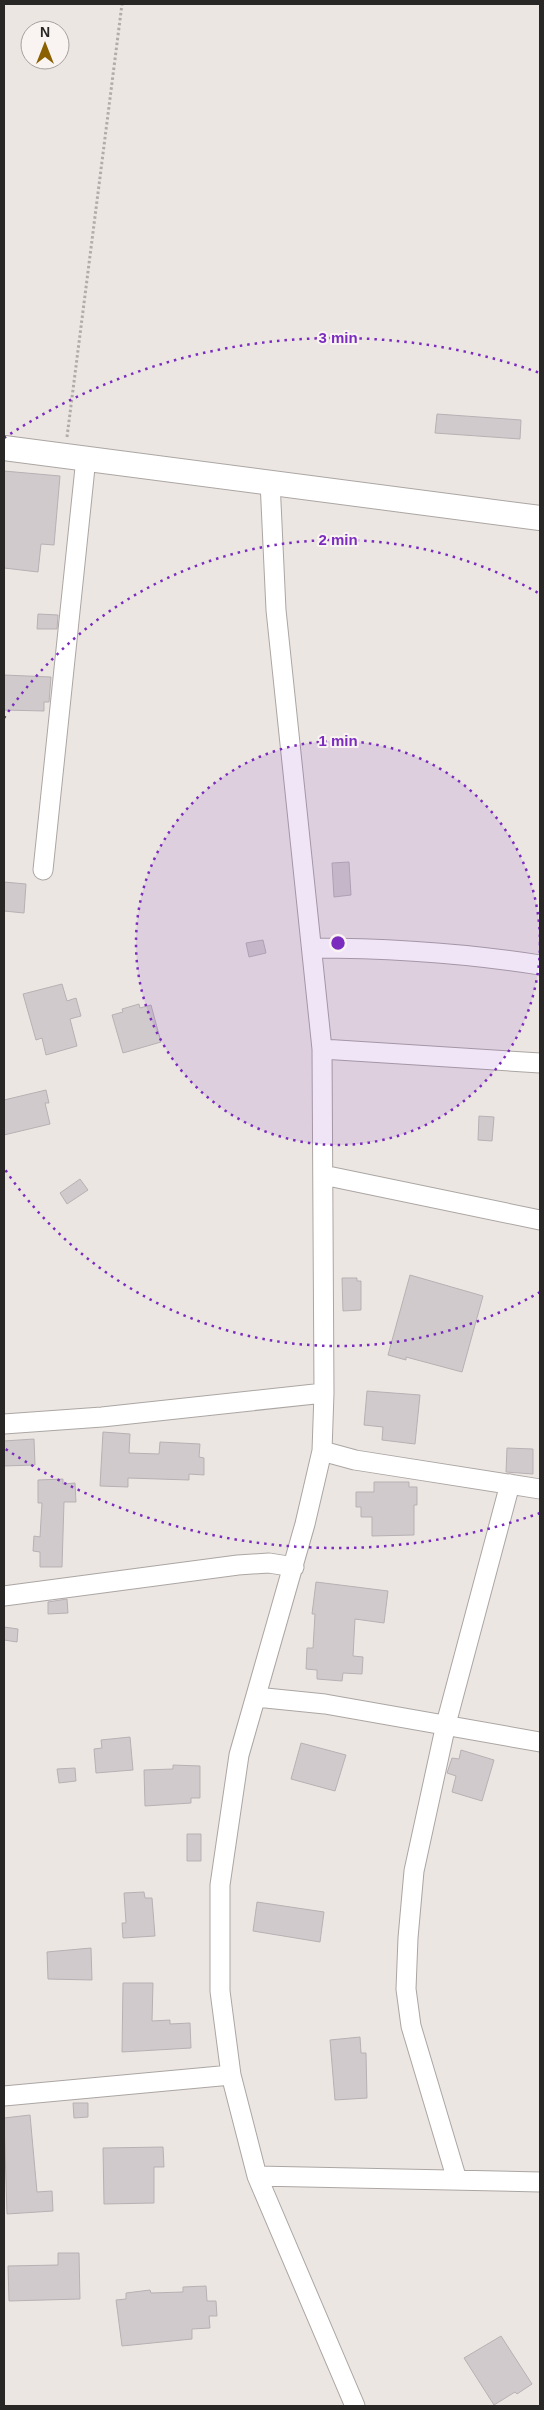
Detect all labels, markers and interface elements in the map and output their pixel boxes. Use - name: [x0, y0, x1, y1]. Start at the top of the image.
- north arrow: [20, 20, 70, 70]
- text: N: [40, 24, 50, 40]
- text: 3 min: [318, 329, 358, 346]
- text: 2 min: [318, 531, 358, 548]
- text: 1 min: [318, 732, 358, 749]
- centre of rings: [329, 934, 347, 952]

